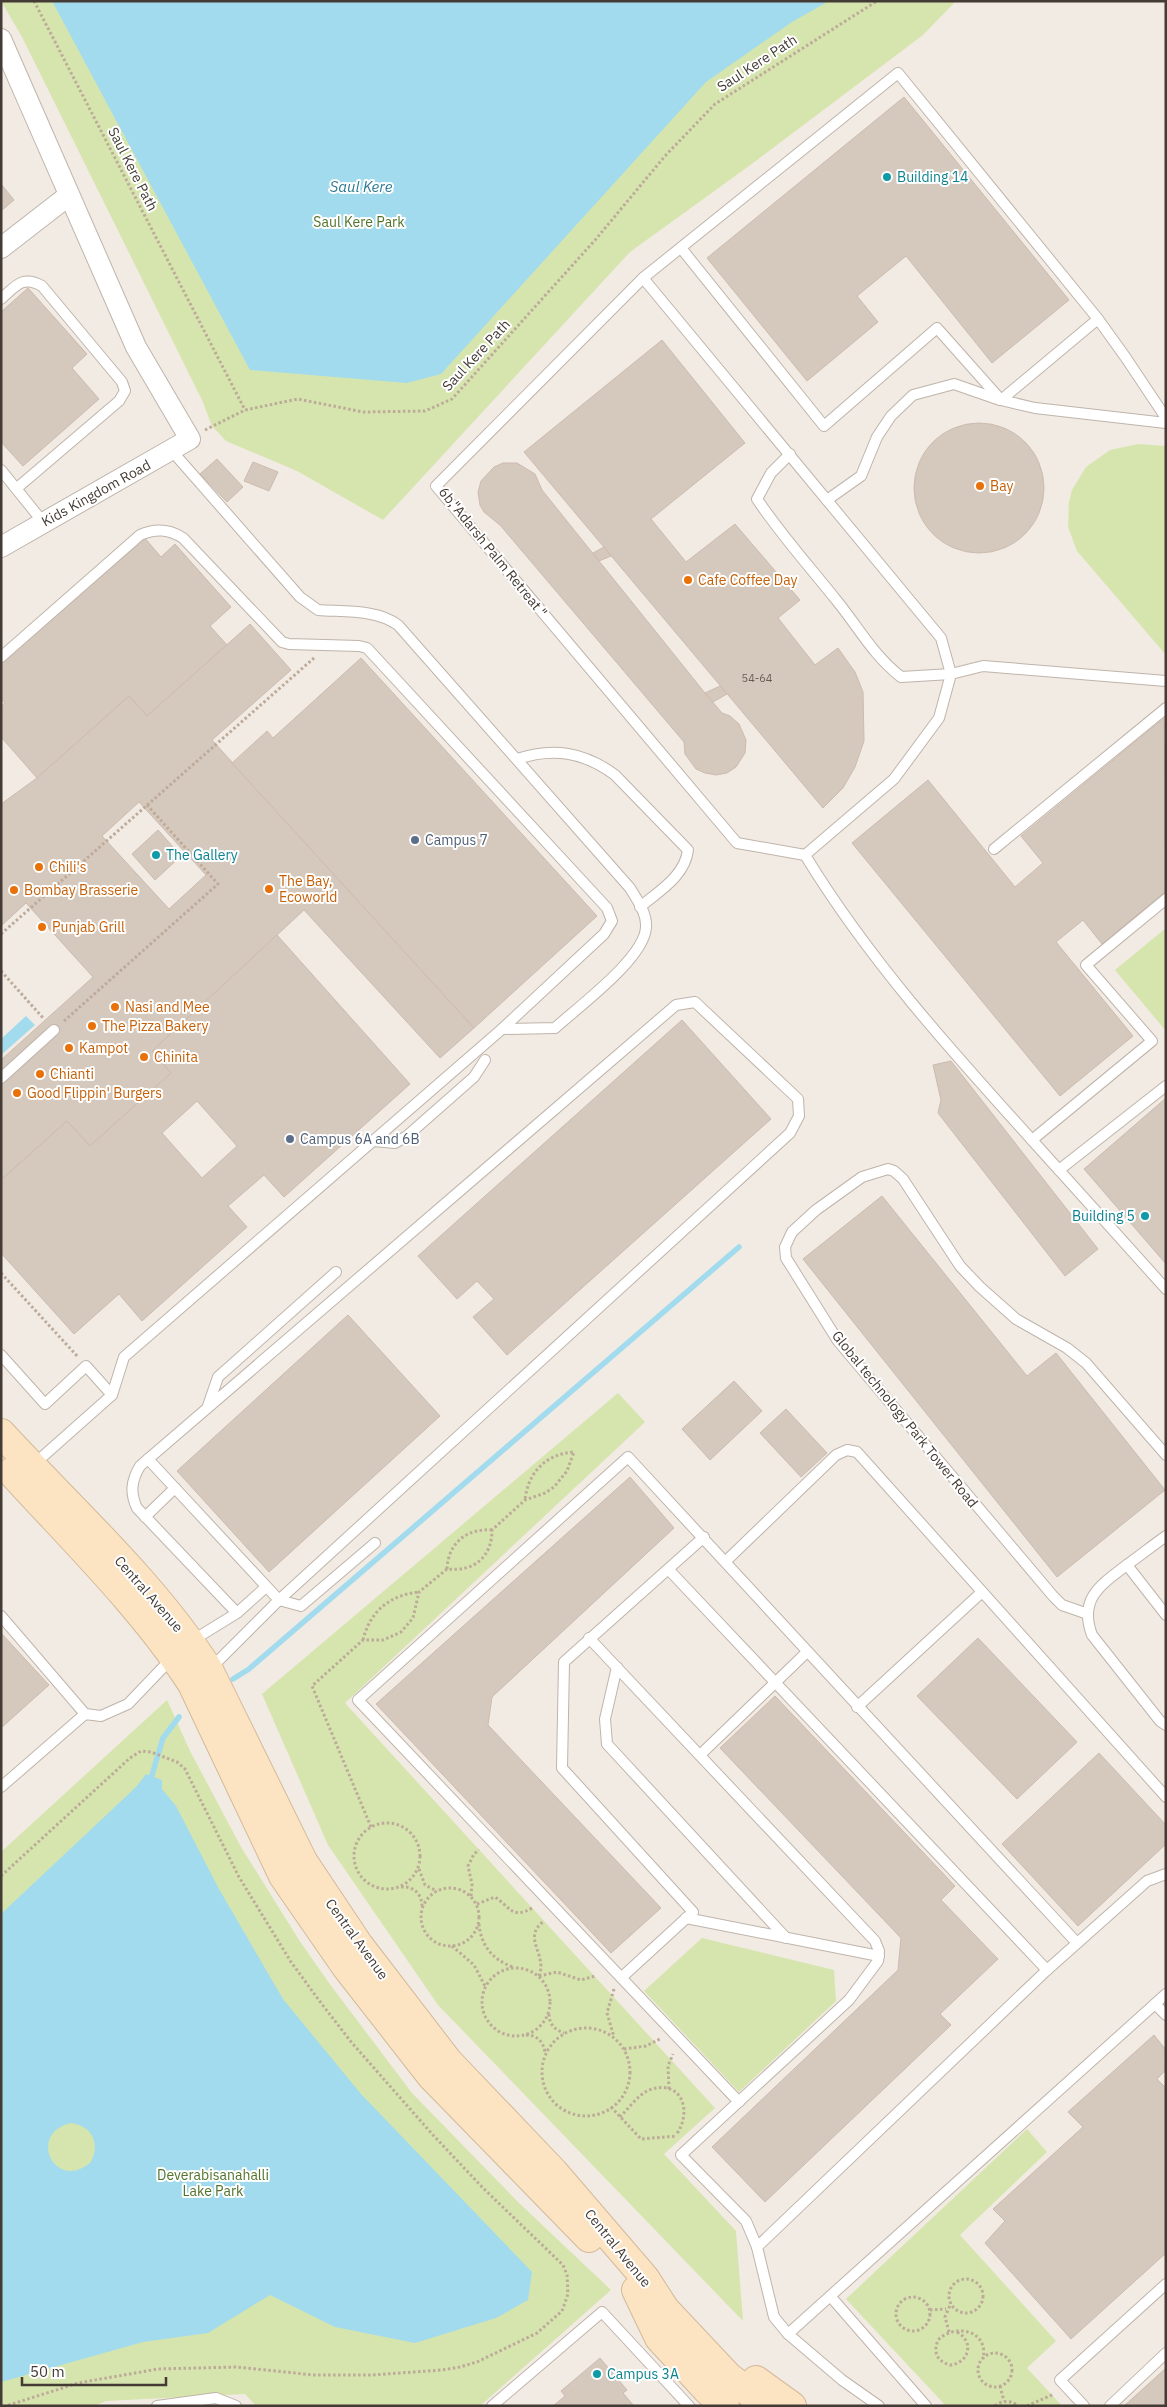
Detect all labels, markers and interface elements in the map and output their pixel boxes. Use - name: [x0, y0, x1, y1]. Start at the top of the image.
- street label: Saul Kere Path: [714, 30, 800, 96]
- street label: Saul Kere Path: [104, 124, 162, 214]
- place label: Building 14: [897, 168, 968, 186]
- marker: Building 14: [881, 171, 893, 183]
- water label: Saul Kere: [330, 177, 393, 196]
- park label: Saul Kere Park: [313, 213, 405, 231]
- street label: Saul Kere Path: [438, 315, 514, 395]
- street label: Kids Kingdom Road: [38, 456, 154, 530]
- place label: Bay: [990, 477, 1014, 495]
- marker: Bay: [974, 480, 986, 492]
- street label: 6b,"Adarsh Palm Retreat ": [435, 483, 551, 621]
- place label: Cafe Coffee Day: [698, 571, 798, 589]
- marker: Cafe Coffee Day: [682, 574, 694, 586]
- house number: 54-64: [742, 671, 773, 685]
- place label: Campus 7: [425, 831, 488, 849]
- marker: Campus 7: [409, 834, 421, 846]
- place label: The Gallery: [166, 846, 238, 864]
- marker: The Gallery: [150, 849, 162, 861]
- place label: Chili's: [49, 858, 87, 876]
- marker: Chili's: [33, 861, 45, 873]
- place label: The Bay, Ecoworld: [279, 872, 337, 906]
- place label: Bombay Brasserie: [24, 881, 139, 899]
- marker: The Bay, Ecoworld: [263, 883, 275, 895]
- marker: Bombay Brasserie: [8, 884, 20, 896]
- place label: Punjab Grill: [52, 918, 125, 936]
- marker: Punjab Grill: [36, 921, 48, 933]
- place label: Nasi and Mee: [125, 998, 210, 1016]
- marker: Nasi and Mee: [109, 1001, 121, 1013]
- place label: The Pizza Bakery: [102, 1017, 208, 1035]
- marker: The Pizza Bakery: [86, 1020, 98, 1032]
- place label: Kampot: [79, 1039, 128, 1057]
- marker: Kampot: [63, 1042, 75, 1054]
- place label: Chinita: [154, 1048, 199, 1066]
- marker: Chinita: [138, 1051, 150, 1063]
- place label: Chianti: [50, 1065, 94, 1083]
- marker: Chianti: [34, 1068, 46, 1080]
- place label: Good Flippin' Burgers: [27, 1084, 162, 1102]
- marker: Good Flippin' Burgers: [11, 1087, 23, 1099]
- place label: Campus 6A and 6B: [300, 1130, 420, 1148]
- marker: Campus 6A and 6B: [284, 1133, 296, 1145]
- place label: Building 5: [1072, 1207, 1135, 1225]
- marker: Building 5: [1139, 1210, 1151, 1222]
- street label: Global technology Park Tower Road: [828, 1327, 982, 1511]
- street label: Central Avenue: [111, 1552, 187, 1636]
- street label: Central Avenue: [322, 1895, 393, 1983]
- park label: Deverabisanahalli Lake Park: [157, 2166, 269, 2200]
- street label: Central Avenue: [581, 2205, 655, 2291]
- scale bar: [22, 2354, 166, 2386]
- text: 50 m: [30, 2362, 65, 2381]
- place label: Campus 3A: [607, 2365, 679, 2383]
- marker: Campus 3A: [591, 2368, 603, 2380]

